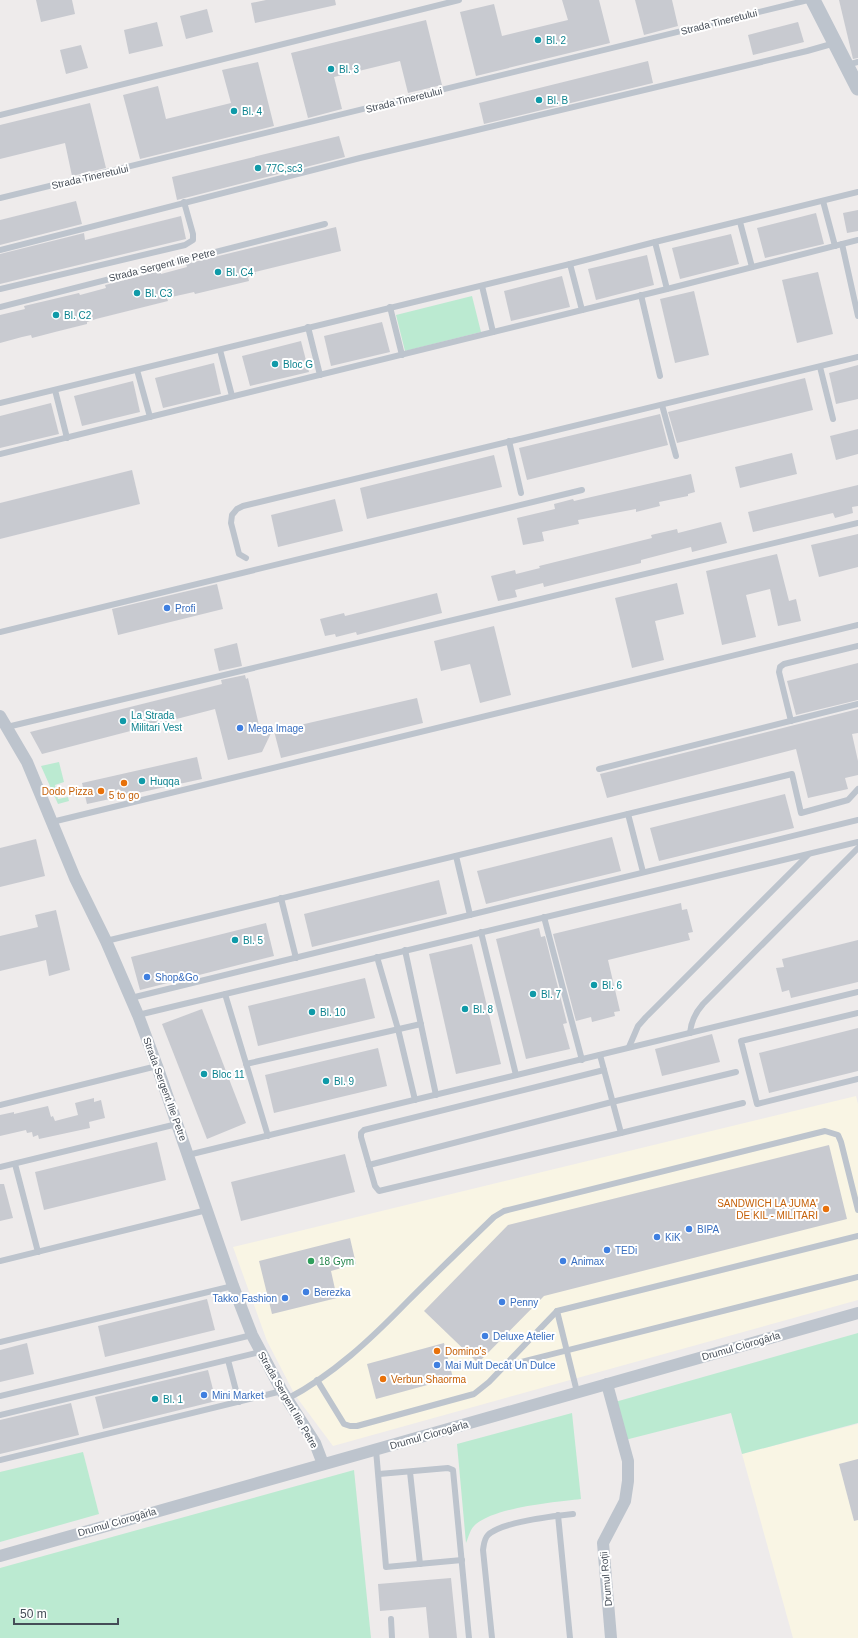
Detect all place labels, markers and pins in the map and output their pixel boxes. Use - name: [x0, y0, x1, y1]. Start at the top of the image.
- marker: Bl. 2: [533, 35, 543, 45]
- place label: Bl. 2: [546, 35, 566, 46]
- marker: Bl. 3: [326, 64, 336, 74]
- place label: Bl. 3: [339, 64, 359, 75]
- marker: Bl. B: [534, 95, 544, 105]
- place label: Bl. B: [547, 95, 568, 106]
- marker: Bl. 4: [229, 106, 239, 116]
- place label: Bl. 4: [242, 106, 262, 117]
- marker: 77C,sc3: [253, 163, 263, 173]
- place label: 77C,sc3: [266, 163, 303, 174]
- marker: Bl. C4: [213, 267, 223, 277]
- place label: Bl. C4: [226, 267, 254, 278]
- marker: Bl. C3: [132, 288, 142, 298]
- place label: Bl. C3: [145, 288, 173, 299]
- marker: Bl. C2: [51, 310, 61, 320]
- place label: Bl. C2: [64, 310, 92, 321]
- marker: Bloc G: [270, 359, 280, 369]
- place label: Bloc G: [283, 359, 313, 370]
- marker: Profi: [162, 603, 172, 613]
- place label: Profi: [175, 603, 196, 614]
- place label: La Strada Militari Vest: [131, 710, 182, 733]
- marker: La Strada Militari Vest: [118, 716, 128, 726]
- marker: Mega Image: [235, 723, 245, 733]
- place label: Mega Image: [248, 723, 304, 734]
- marker: Huqqa: [137, 776, 147, 786]
- place label: Huqqa: [150, 776, 180, 787]
- marker: 5 to go: [119, 778, 129, 788]
- place label: Dodo Pizza: [42, 786, 93, 797]
- marker: Dodo Pizza: [96, 786, 106, 796]
- place label: 5 to go: [109, 790, 140, 801]
- marker: Bl. 5: [230, 935, 240, 945]
- place label: Bl. 5: [243, 935, 263, 946]
- marker: Shop&Go: [142, 972, 152, 982]
- place label: Shop&Go: [155, 972, 199, 983]
- marker: Bl. 6: [589, 980, 599, 990]
- place label: Bl. 6: [602, 980, 622, 991]
- marker: Bl. 7: [528, 989, 538, 999]
- place label: Bl. 7: [541, 989, 561, 1000]
- marker: Bl. 8: [460, 1004, 470, 1014]
- place label: Bl. 8: [473, 1004, 493, 1015]
- marker: Bl. 10: [307, 1007, 317, 1017]
- place label: Bl. 10: [320, 1007, 346, 1018]
- marker: Bloc 11: [199, 1069, 209, 1079]
- place label: Bloc 11: [212, 1069, 245, 1080]
- marker: Bl. 9: [321, 1076, 331, 1086]
- place label: Bl. 9: [334, 1076, 354, 1087]
- place label: SANDWICH LA JUMA' DE KIL - MILITARI: [717, 1198, 818, 1221]
- marker: SANDWICH LA JUMA' DE KIL - MILITARI: [821, 1204, 831, 1214]
- marker: BIPA: [684, 1224, 694, 1234]
- place label: BIPA: [697, 1224, 719, 1235]
- marker: KiK: [652, 1232, 662, 1242]
- place label: KiK: [665, 1232, 681, 1243]
- marker: TEDi: [602, 1245, 612, 1255]
- place label: TEDi: [615, 1245, 637, 1256]
- marker: 18 Gym: [306, 1256, 316, 1266]
- place label: 18 Gym: [319, 1256, 354, 1267]
- marker: Animax: [558, 1256, 568, 1266]
- place label: Animax: [571, 1256, 604, 1267]
- marker: Berezka: [301, 1287, 311, 1297]
- place label: Berezka: [314, 1287, 351, 1298]
- place label: Takko Fashion: [213, 1293, 277, 1304]
- marker: Takko Fashion: [280, 1293, 290, 1303]
- marker: Penny: [497, 1297, 507, 1307]
- place label: Penny: [510, 1297, 538, 1308]
- marker: Deluxe Atelier: [480, 1331, 490, 1341]
- place label: Deluxe Atelier: [493, 1331, 555, 1342]
- marker: Domino's: [432, 1346, 442, 1356]
- place label: Domino's: [445, 1346, 486, 1357]
- marker: Mai Mult Decât Un Dulce: [432, 1360, 442, 1370]
- place label: Mai Mult Decât Un Dulce: [445, 1360, 556, 1371]
- marker: Verbun Shaorma: [378, 1374, 388, 1384]
- place label: Verbun Shaorma: [391, 1374, 466, 1385]
- marker: Mini Market: [199, 1390, 209, 1400]
- place label: Mini Market: [212, 1390, 264, 1401]
- marker: Bl. 1: [150, 1394, 160, 1404]
- place label: Bl. 1: [163, 1394, 183, 1405]

